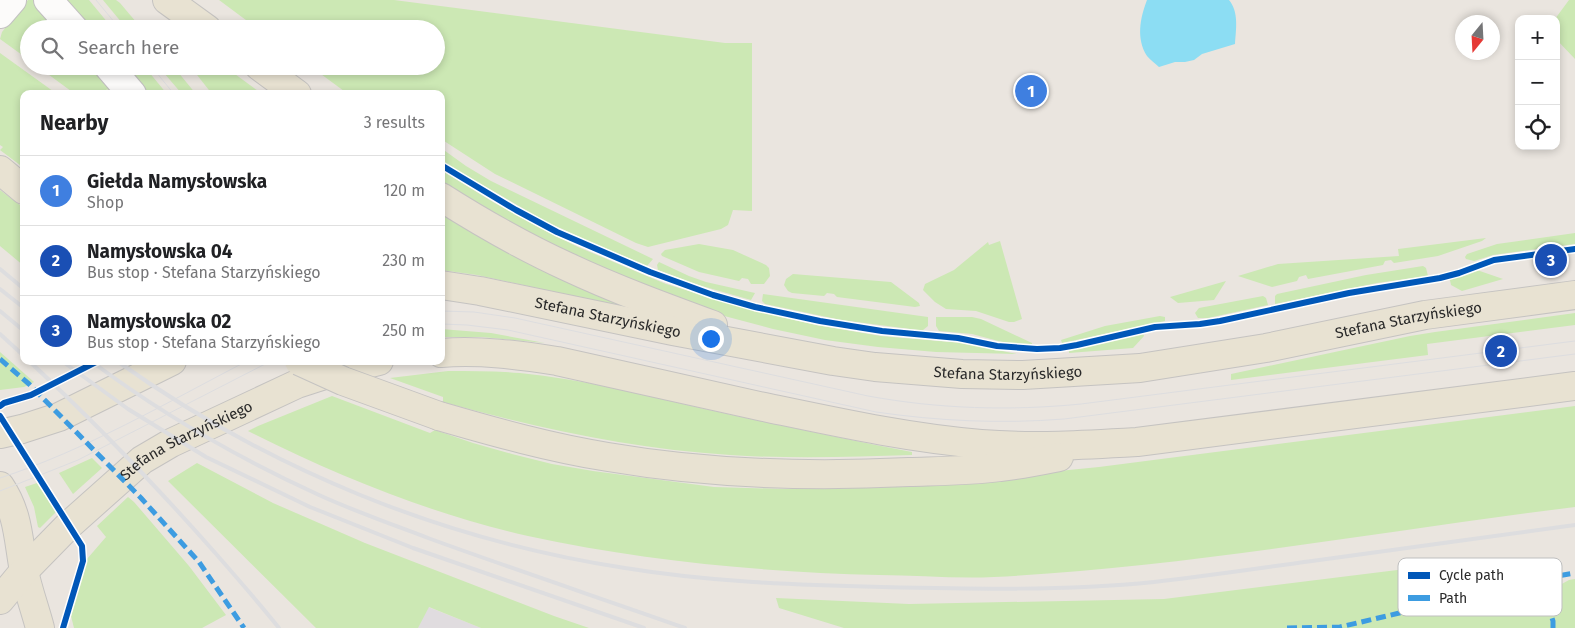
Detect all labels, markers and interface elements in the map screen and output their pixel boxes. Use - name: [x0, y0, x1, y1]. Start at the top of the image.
- north arrow: [1455, 15, 1500, 60]
- map controls: [1515, 15, 1560, 150]
- button: +: [1515, 15, 1560, 60]
- search box: [20, 20, 445, 75]
- icon: search: [38, 34, 66, 62]
- text: Search here: [78, 36, 179, 59]
- button: −: [1515, 60, 1560, 105]
- pin: 1: [1015, 72, 1047, 110]
- button: locate: [1515, 105, 1560, 150]
- text: Nearby: [40, 110, 108, 136]
- text: 3 results: [364, 113, 425, 132]
- text: Giełda Namysłowska: [87, 170, 267, 193]
- text: 1: [52, 181, 60, 200]
- text: 120 m: [383, 181, 425, 200]
- text: Shop: [87, 193, 124, 212]
- text: Namysłowska 04: [87, 240, 233, 263]
- pin: 3: [1535, 241, 1567, 279]
- text: 2: [52, 251, 60, 270]
- text: 230 m: [382, 251, 425, 270]
- text: Bus stop · Stefana Starzyńskiego: [87, 263, 321, 282]
- street label: Stefana Starzyńskiego: [533, 294, 682, 341]
- street label: Stefana Starzyńskiego: [1333, 299, 1483, 342]
- text: Namysłowska 02: [87, 310, 231, 333]
- text: 3: [52, 321, 60, 340]
- text: 250 m: [382, 321, 425, 340]
- your location: [698, 326, 724, 352]
- pin: 2: [1485, 332, 1517, 370]
- text: Bus stop · Stefana Starzyńskiego: [87, 333, 321, 352]
- street label: Stefana Starzyńskiego: [933, 362, 1083, 384]
- street label: Stefana Starzyńskiego: [116, 397, 256, 484]
- legend: [1398, 558, 1562, 616]
- text: Cycle path: [1439, 567, 1504, 584]
- text: Path: [1439, 590, 1467, 607]

